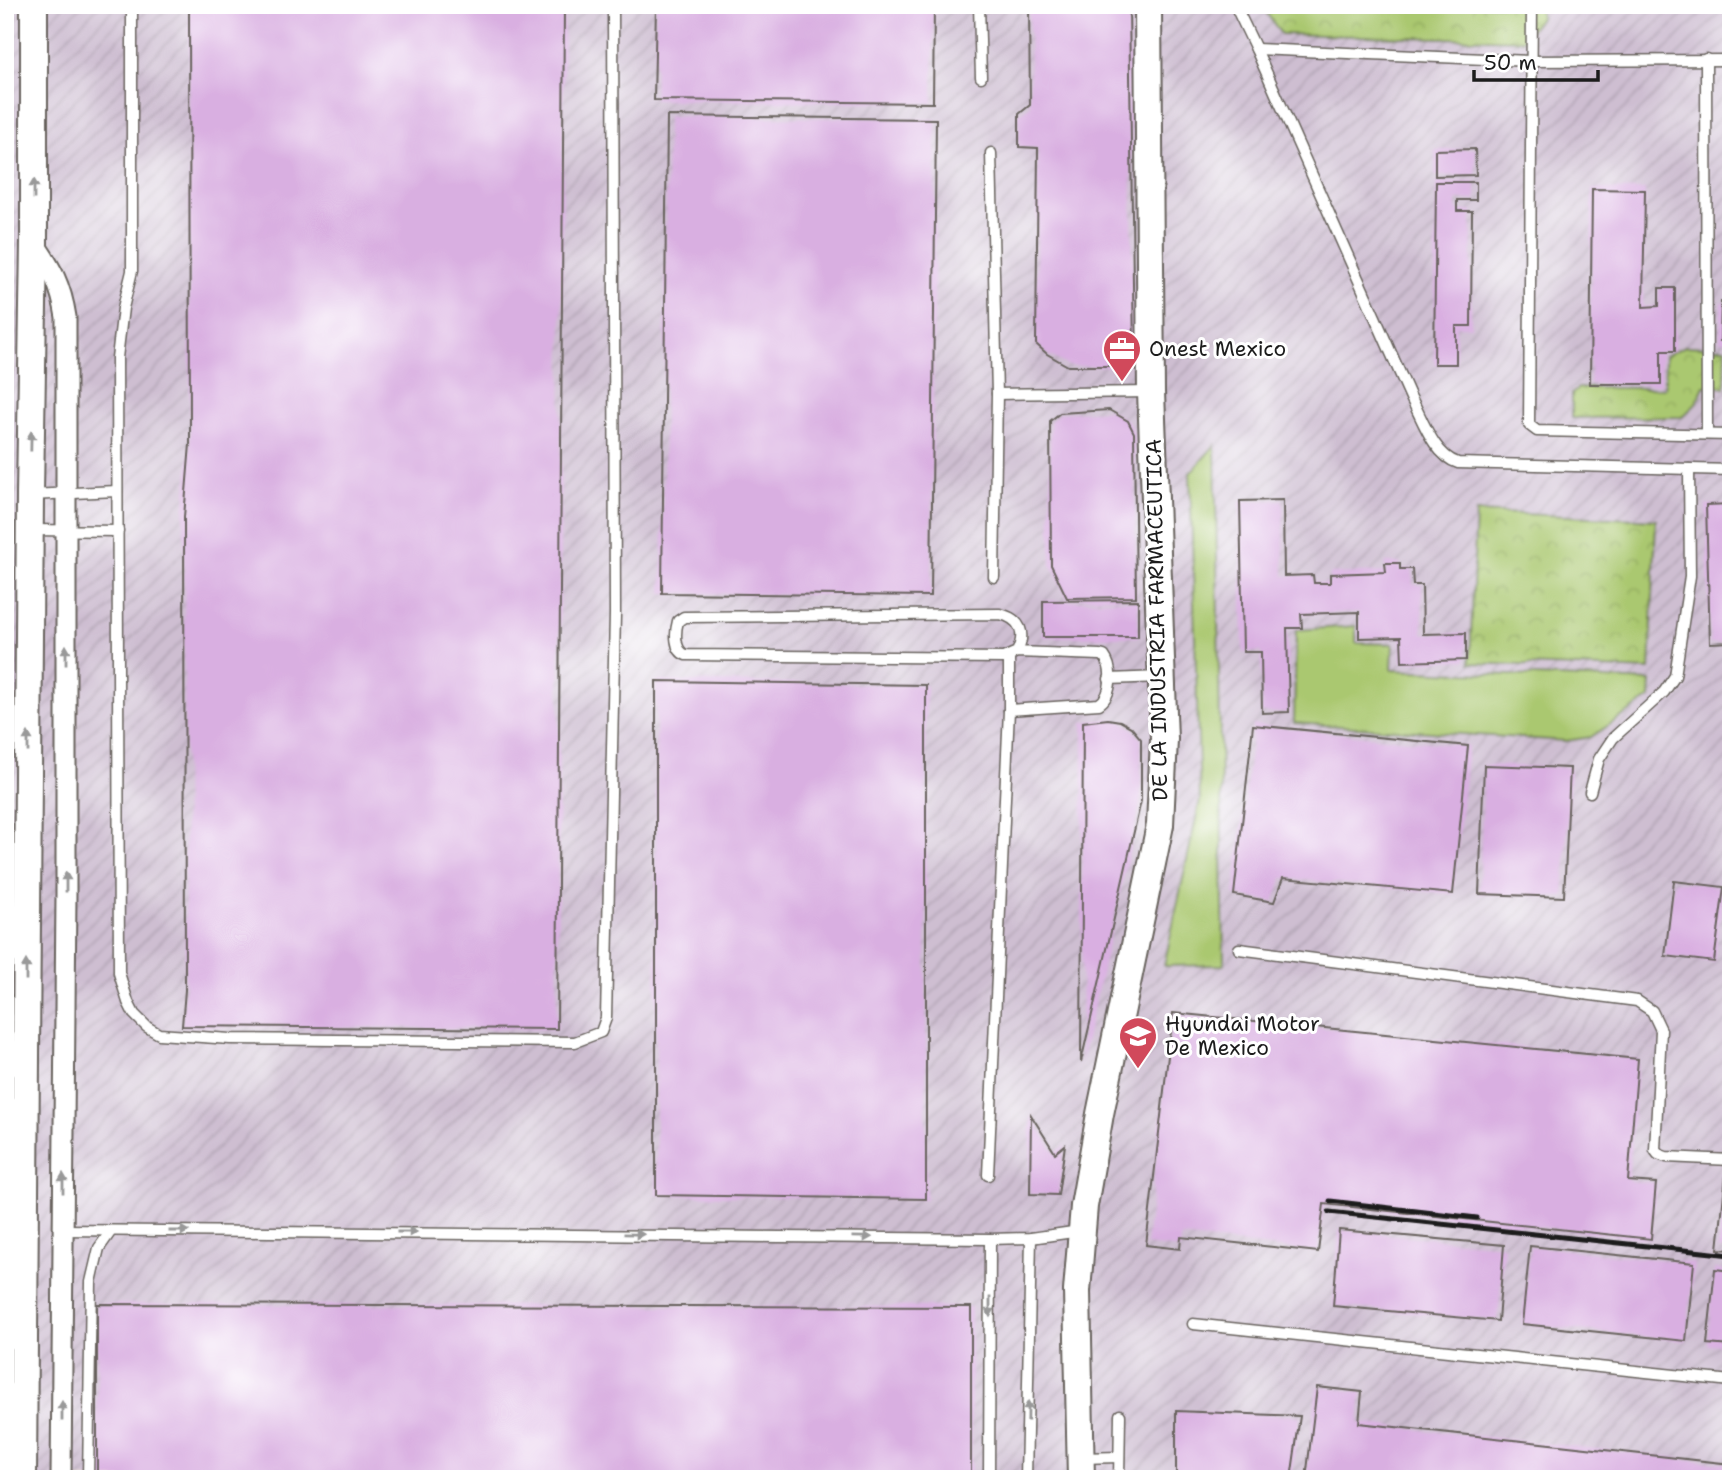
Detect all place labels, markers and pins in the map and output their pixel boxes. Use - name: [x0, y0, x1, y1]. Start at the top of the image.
- office icon: Onest Mexico: [1101, 328, 1143, 383]
- place label: Onest Mexico: [1149, 335, 1286, 363]
- place label: Hyundai Motor De Mexico: [1165, 1010, 1320, 1062]
- school or university icon: Hyundai Motor De Mexico: [1117, 1015, 1159, 1070]

